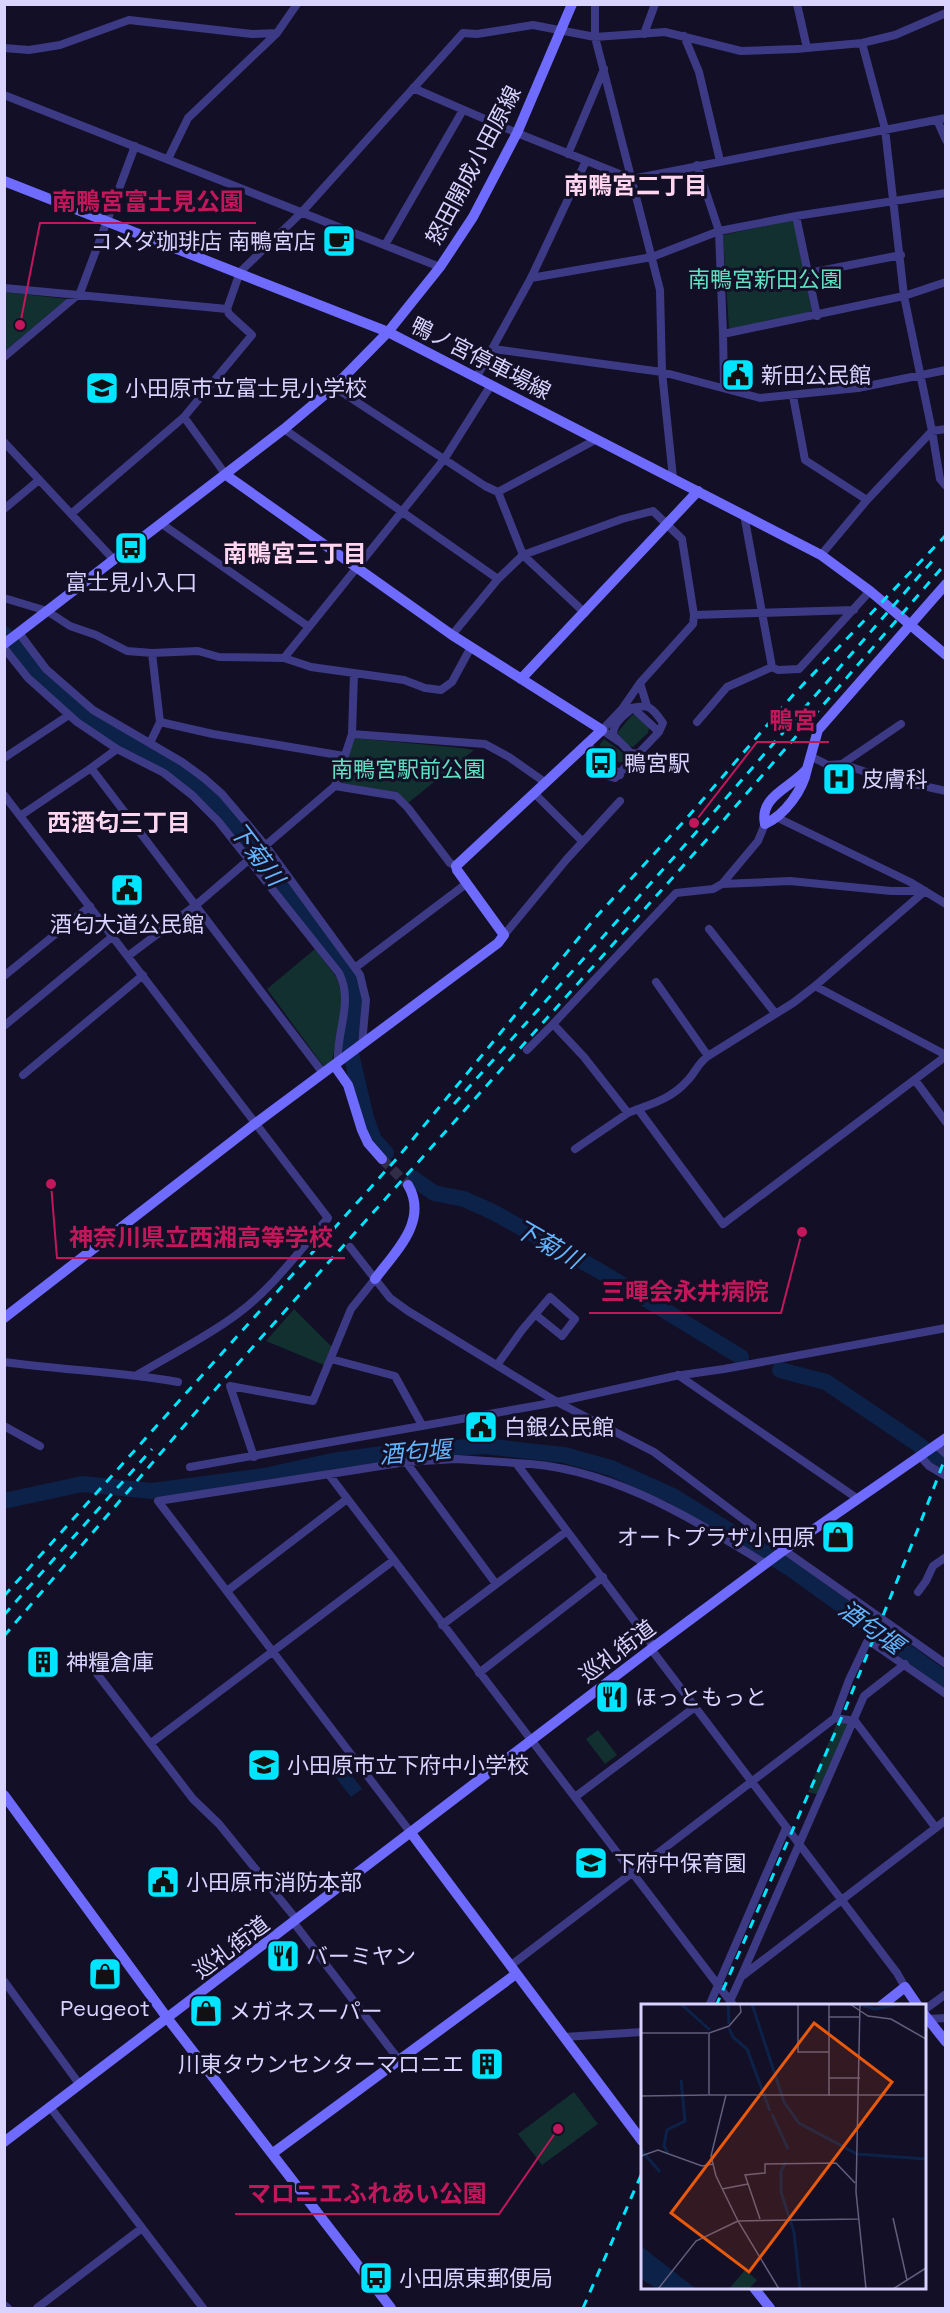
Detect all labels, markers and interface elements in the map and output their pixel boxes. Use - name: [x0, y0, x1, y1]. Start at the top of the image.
- street label: 怒田開成小田原線: [419, 81, 527, 249]
- district label: 南鴨宮二丁目: [564, 170, 708, 201]
- callout: 南鴨宮富士見公園: [40, 181, 256, 223]
- text: 南鴨宮富士見公園: [52, 186, 244, 217]
- cafe icon: コメダ珈琲店 南鴨宮店: [321, 223, 357, 259]
- place label: コメダ珈琲店 南鴨宮店: [90, 227, 316, 255]
- park label: 南鴨宮新田公園: [688, 265, 842, 293]
- street label: 鴨ノ宮停車場線: [406, 311, 556, 405]
- public building icon: 新田公民館: [720, 357, 756, 393]
- place label: 新田公民館: [761, 361, 871, 389]
- school or university icon: 小田原市立富士見小学校: [84, 370, 120, 406]
- place label: 小田原市立富士見小学校: [125, 374, 367, 402]
- bus stop icon: 富士見小入口: [113, 530, 149, 566]
- district label: 南鴨宮三丁目: [223, 538, 367, 569]
- place label: 富士見小入口: [65, 568, 197, 596]
- callout: 鴨宮: [757, 700, 829, 742]
- text: 鴨宮: [769, 705, 817, 736]
- bus stop icon: 鴨宮駅: [583, 745, 619, 781]
- place label: 鴨宮駅: [624, 749, 690, 777]
- park label: 南鴨宮駅前公園: [331, 755, 485, 783]
- hospital icon: 皮膚科: [821, 761, 857, 797]
- place label: 皮膚科: [862, 765, 928, 793]
- district label: 西酒匂三丁目: [47, 807, 191, 838]
- water label: 下菊川: [223, 816, 293, 894]
- public building icon: 酒匂大道公民館: [109, 872, 145, 908]
- place label: 酒匂大道公民館: [50, 910, 204, 938]
- water label: 下菊川: [509, 1213, 590, 1277]
- callout: 神奈川県立西湘高等学校: [57, 1216, 345, 1258]
- text: 神奈川県立西湘高等学校: [69, 1222, 333, 1253]
- callout: 三暉会永井病院: [589, 1271, 781, 1313]
- text: 三暉会永井病院: [601, 1276, 769, 1307]
- public building icon: 白銀公民館: [463, 1409, 499, 1445]
- place label: 白銀公民館: [504, 1413, 614, 1441]
- water label: 酒匂堰: [378, 1433, 456, 1471]
- shop icon: オートプラザ小田原: [820, 1519, 856, 1555]
- place label: オートプラザ小田原: [617, 1523, 815, 1551]
- water label: 酒匂堰: [833, 1593, 912, 1663]
- street label: 巡礼街道: [573, 1613, 661, 1689]
- building icon: 神糧倉庫: [25, 1644, 61, 1680]
- place label: 神糧倉庫: [66, 1648, 154, 1676]
- restaurant icon: ほっともっと: [594, 1679, 630, 1715]
- place label: ほっともっと: [635, 1683, 767, 1711]
- school or university icon: 小田原市立下府中小学校: [246, 1747, 282, 1783]
- place label: 小田原市立下府中小学校: [287, 1751, 529, 1779]
- school or university icon: 下府中保育園: [573, 1845, 609, 1881]
- place label: 下府中保育園: [614, 1849, 746, 1877]
- public building icon: 小田原市消防本部: [145, 1864, 181, 1900]
- place label: 小田原市消防本部: [186, 1868, 362, 1896]
- street label: 巡礼街道: [187, 1909, 275, 1985]
- restaurant icon: バーミヤン: [265, 1938, 301, 1974]
- place label: バーミヤン: [306, 1942, 416, 1970]
- shop icon: Peugeot: [87, 1956, 123, 1992]
- shop icon: メガネスーパー: [188, 1993, 224, 2029]
- place label: Peugeot: [60, 1994, 150, 2022]
- place label: メガネスーパー: [229, 1997, 383, 2025]
- inset map: [641, 2004, 926, 2289]
- building icon: 川東タウンセンターマロニエ: [469, 2046, 505, 2082]
- place label: 川東タウンセンターマロニエ: [178, 2050, 464, 2078]
- callout: マロニエふれあい公園: [235, 2172, 499, 2214]
- text: マロニエふれあい公園: [247, 2178, 487, 2209]
- bus stop icon: 小田原東郵便局: [358, 2260, 394, 2296]
- place label: 小田原東郵便局: [399, 2264, 553, 2292]

